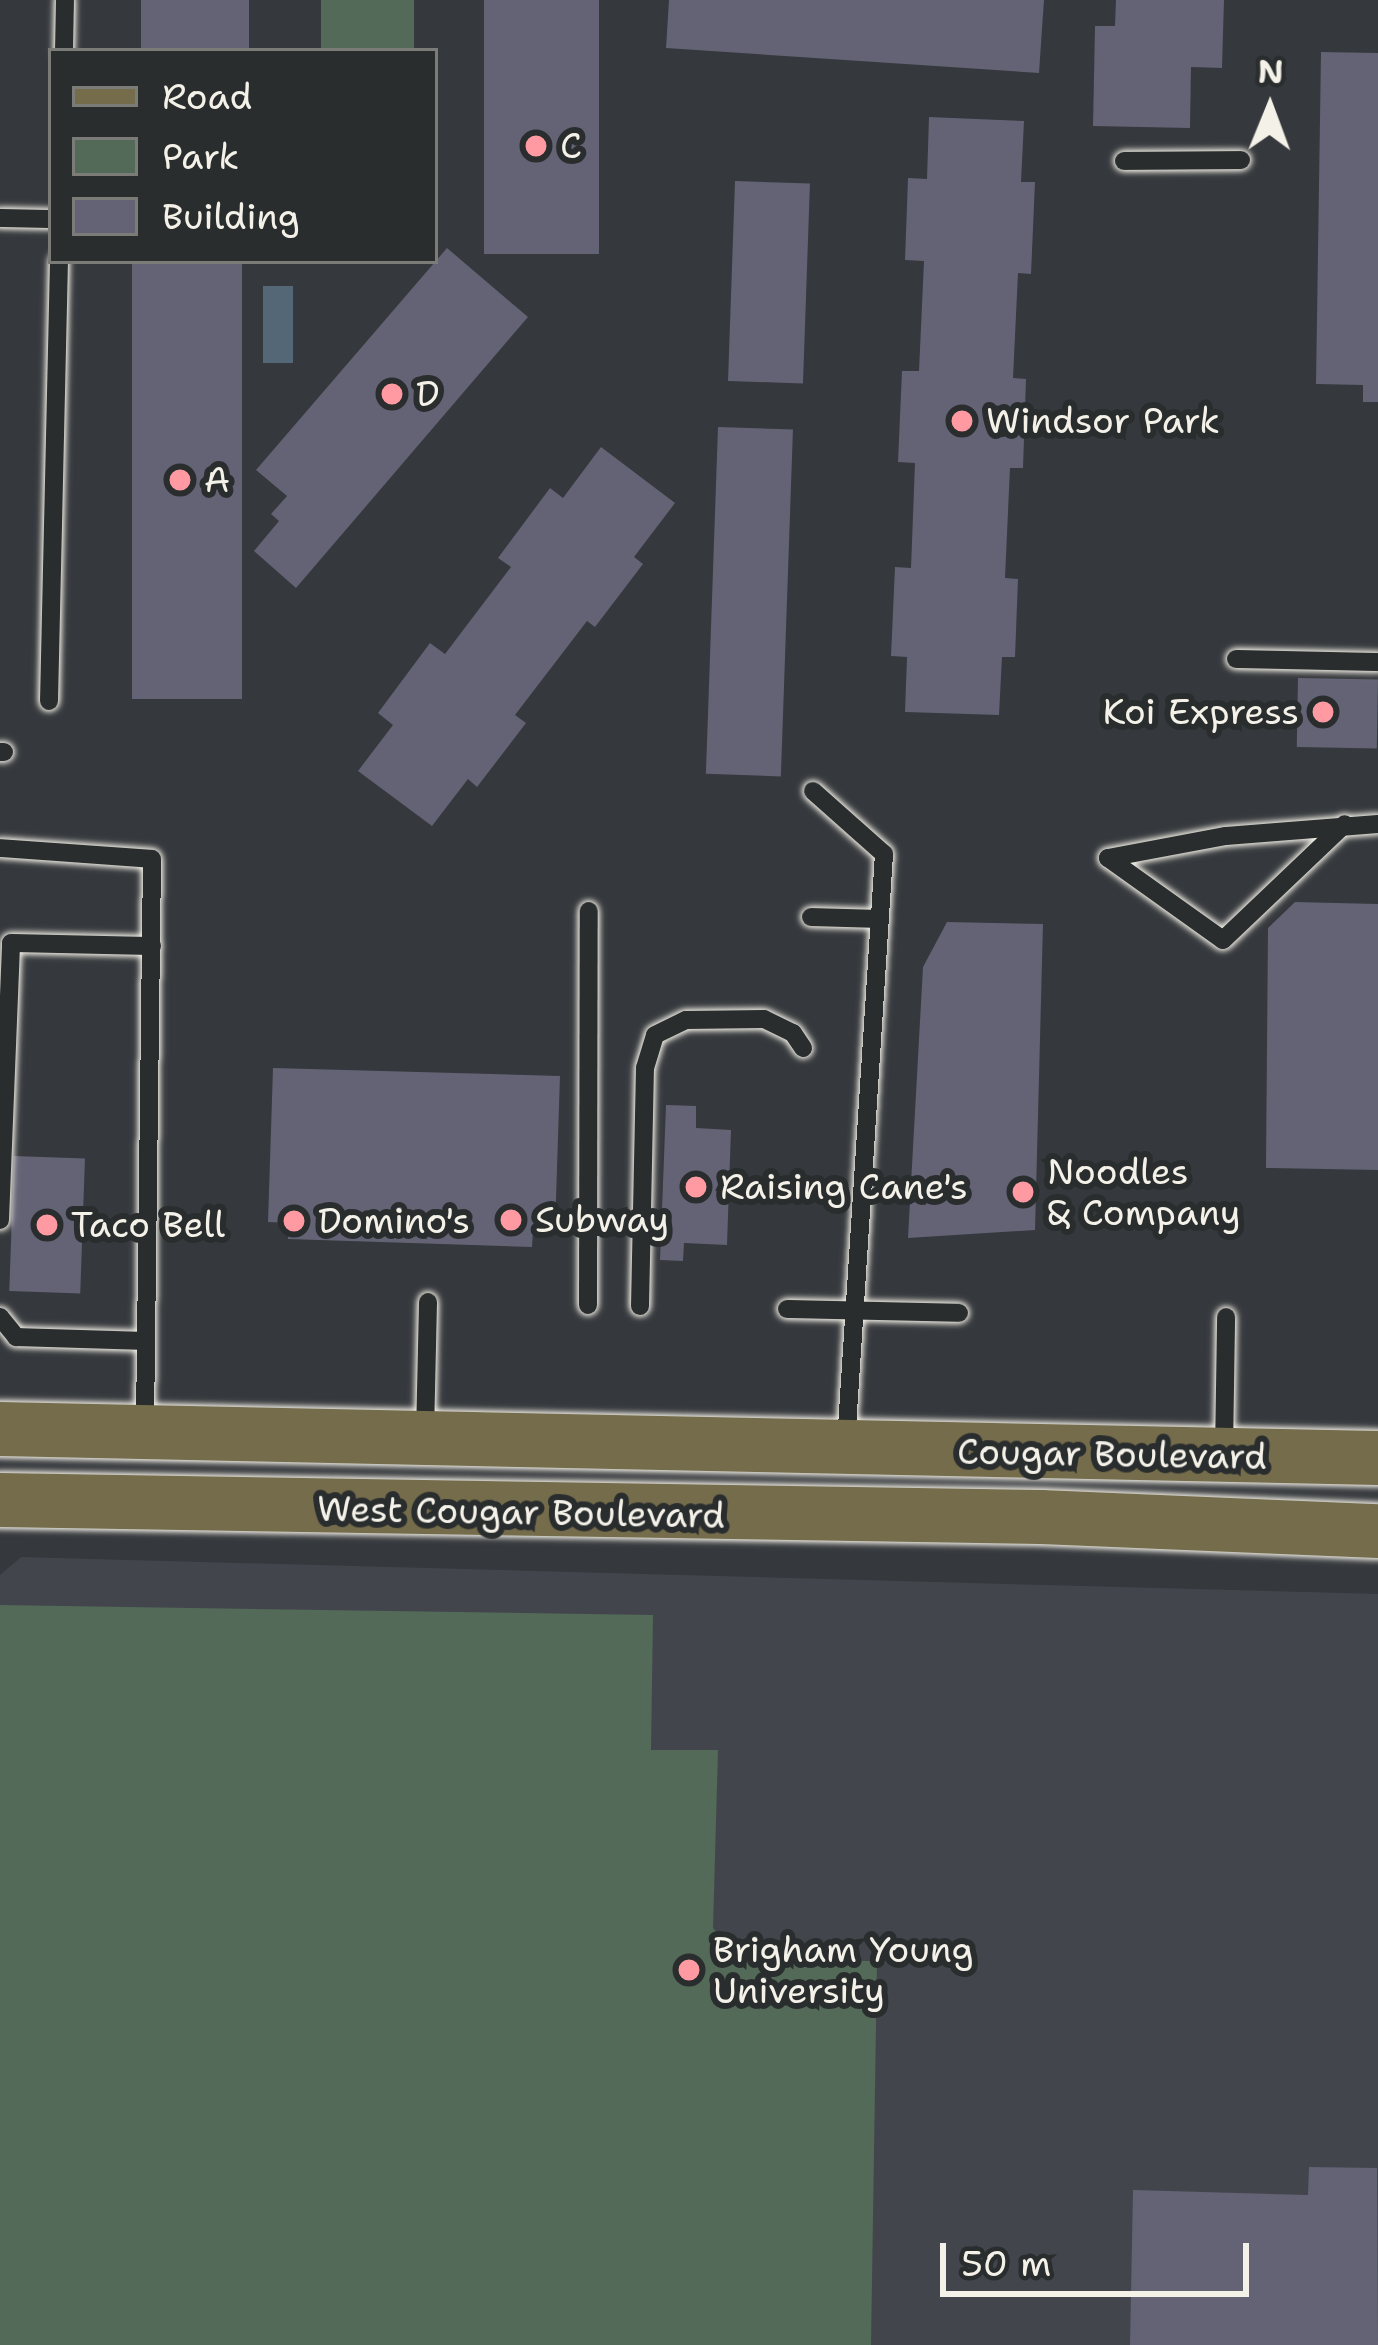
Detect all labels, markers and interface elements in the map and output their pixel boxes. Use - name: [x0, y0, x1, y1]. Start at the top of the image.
- legend: [48, 48, 438, 264]
- north arrow: [1210, 48, 1330, 168]
- text: N: [1257, 49, 1284, 94]
- text: Road: [162, 72, 252, 121]
- place label: C: [560, 124, 582, 168]
- text: Park: [162, 132, 239, 181]
- marker: C: [523, 133, 549, 159]
- text: Building: [162, 192, 300, 241]
- place label: D: [416, 372, 440, 416]
- marker: D: [379, 381, 405, 407]
- place label: Windsor Park: [986, 399, 1220, 443]
- marker: Windsor Park: [949, 408, 975, 434]
- place label: A: [204, 458, 230, 502]
- marker: A: [167, 467, 193, 493]
- place label: Koi Express: [1102, 690, 1299, 734]
- marker: Koi Express: [1310, 699, 1336, 725]
- place label: Noodles & Company: [1047, 1149, 1241, 1234]
- place label: Raising Cane's: [720, 1165, 968, 1209]
- marker: Raising Cane's: [683, 1174, 709, 1200]
- marker: Noodles & Company: [1010, 1179, 1036, 1205]
- place label: Subway: [535, 1198, 669, 1242]
- place label: Domino's: [318, 1199, 470, 1243]
- place label: Taco Bell: [71, 1203, 225, 1247]
- marker: Subway: [498, 1207, 524, 1233]
- marker: Domino's: [281, 1208, 307, 1234]
- marker: Taco Bell: [34, 1212, 60, 1238]
- street label: Cougar Boulevard: [957, 1430, 1267, 1478]
- street label: West Cougar Boulevard: [317, 1487, 725, 1537]
- place label: Brigham Young University: [713, 1927, 974, 2012]
- marker: Brigham Young University: [676, 1957, 702, 1983]
- scale bar: [946, 2219, 1255, 2293]
- text: 50 m: [961, 2239, 1051, 2288]

